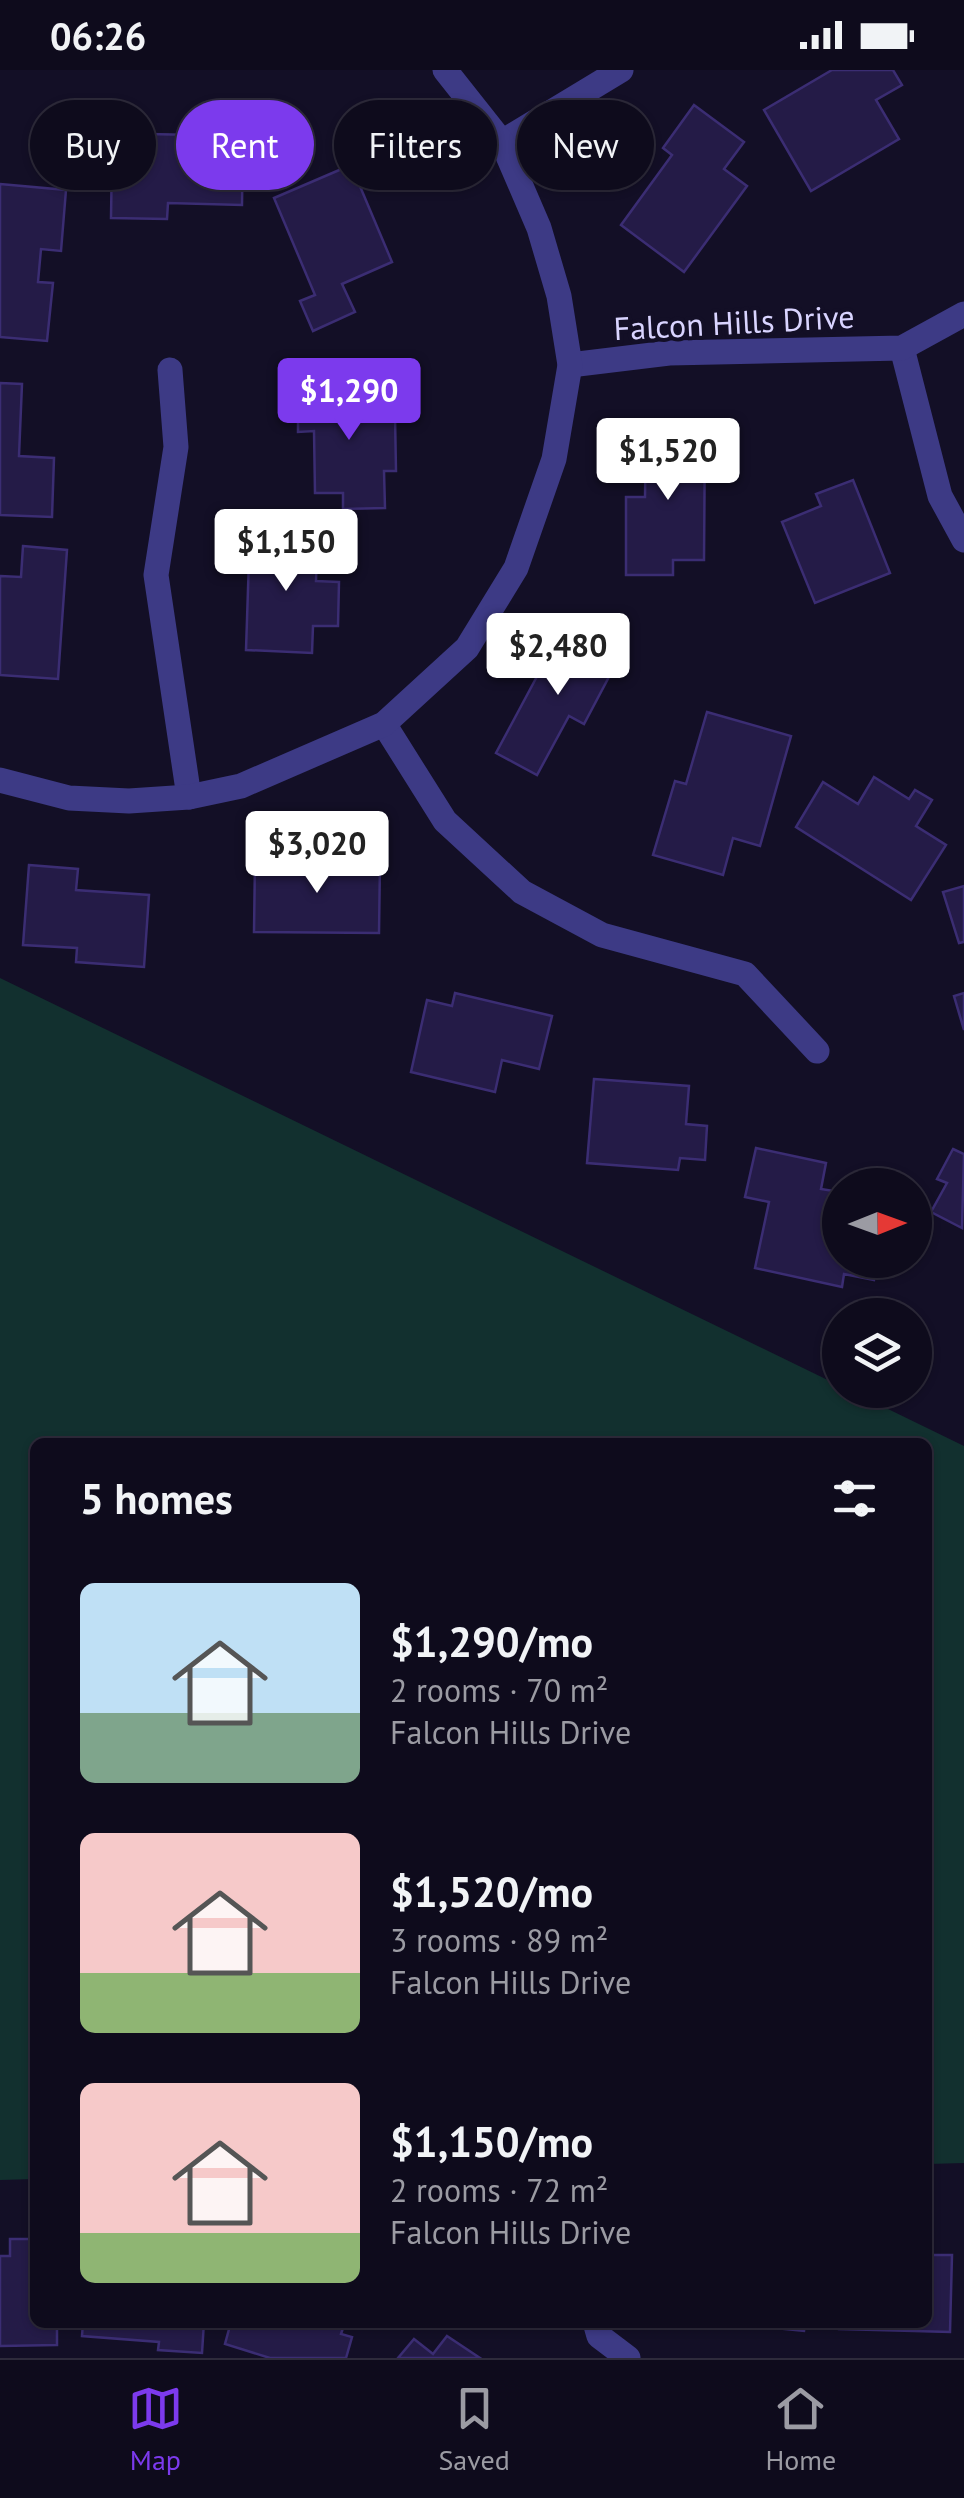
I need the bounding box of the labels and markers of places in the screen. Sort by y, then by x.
pin: $1,290 [268,358,430,443]
pin: $1,520 [587,418,749,503]
pin: $1,150 [205,509,367,594]
pin: $2,480 [477,613,639,698]
pin: $3,020 [236,811,398,896]

